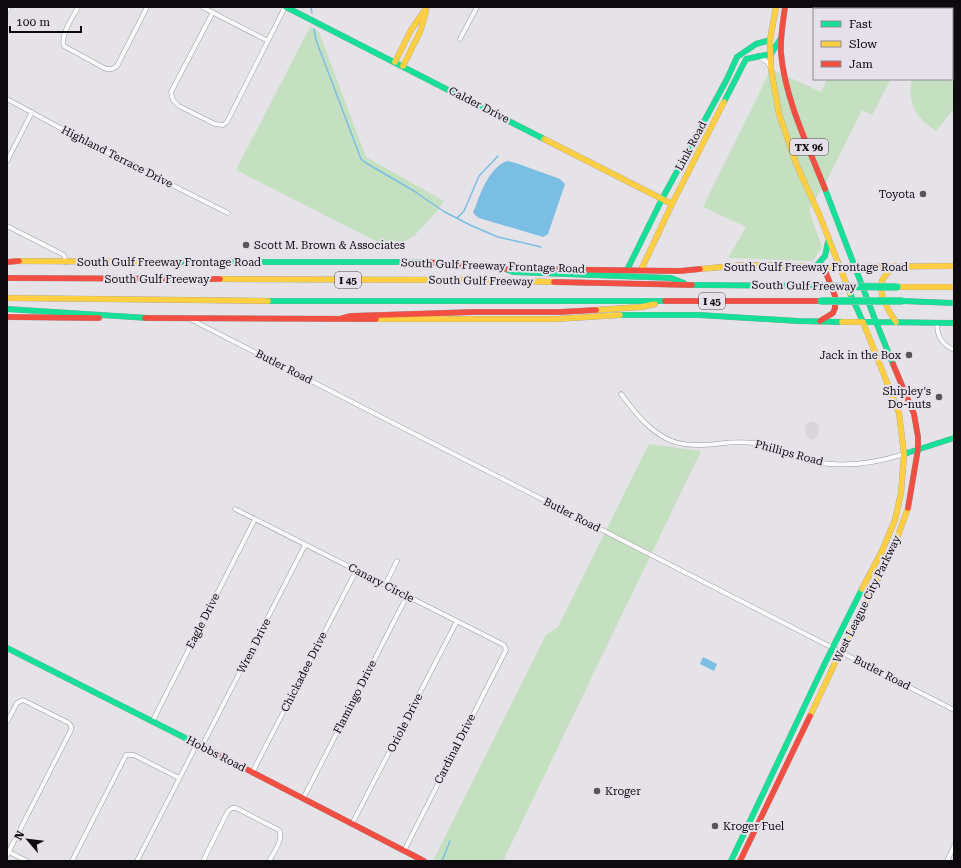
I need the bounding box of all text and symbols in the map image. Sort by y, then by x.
scale bar [10,8,81,34]
legend [813,8,953,80]
text: 100 m [16,15,50,29]
text: Fast [849,17,873,31]
text: Slow [849,37,877,51]
text: Jam [849,57,873,71]
street label: Calder Drive [446,84,512,126]
street label: Link Road [673,119,709,173]
street label: Highland Terrace Drive [59,123,175,191]
road number: TX 96 [790,139,828,155]
place label: Toyota [879,188,915,201]
marker: Toyota [918,189,928,199]
place label: Scott M. Brown & Associates [254,239,405,252]
marker: Scott M. Brown & Associates [241,240,251,250]
street label: South Gulf Freeway Frontage Road [77,256,261,269]
street label: South Gulf Freeway Frontage Road [401,256,585,276]
street label: South Gulf Freeway Frontage Road [724,261,908,274]
road number: I 45 [335,272,361,288]
street label: South Gulf Freeway [105,273,210,286]
street label: South Gulf Freeway [428,274,534,288]
street label: South Gulf Freeway [751,279,857,293]
road number: I 45 [699,293,725,309]
street label: Butler Road [253,347,315,387]
place label: Jack in the Box [820,349,902,362]
marker: Jack in the Box [904,350,914,360]
place label: Shipley's Do-nuts [883,385,931,411]
marker: Shipley's Do-nuts [934,392,944,402]
street label: Phillips Road [753,438,825,468]
street label: Butler Road [541,495,603,535]
street label: West League City Parkway [831,533,904,665]
street label: Canary Circle [346,561,416,605]
street label: Eagle Drive [184,591,222,651]
street label: Wren Drive [235,616,273,676]
street label: Chickadee Drive [278,630,330,714]
street label: Butler Road [851,653,913,693]
street label: Flamingo Drive [331,658,379,736]
street label: Oriole Drive [385,691,425,755]
street label: Cardinal Drive [432,712,478,786]
street label: Hobbs Road [184,733,248,775]
place label: Kroger [605,785,641,798]
marker: Kroger [592,786,602,796]
north arrow [8,820,48,860]
place label: Kroger Fuel [723,820,785,833]
marker: Kroger Fuel [710,821,720,831]
text: N [12,828,28,842]

